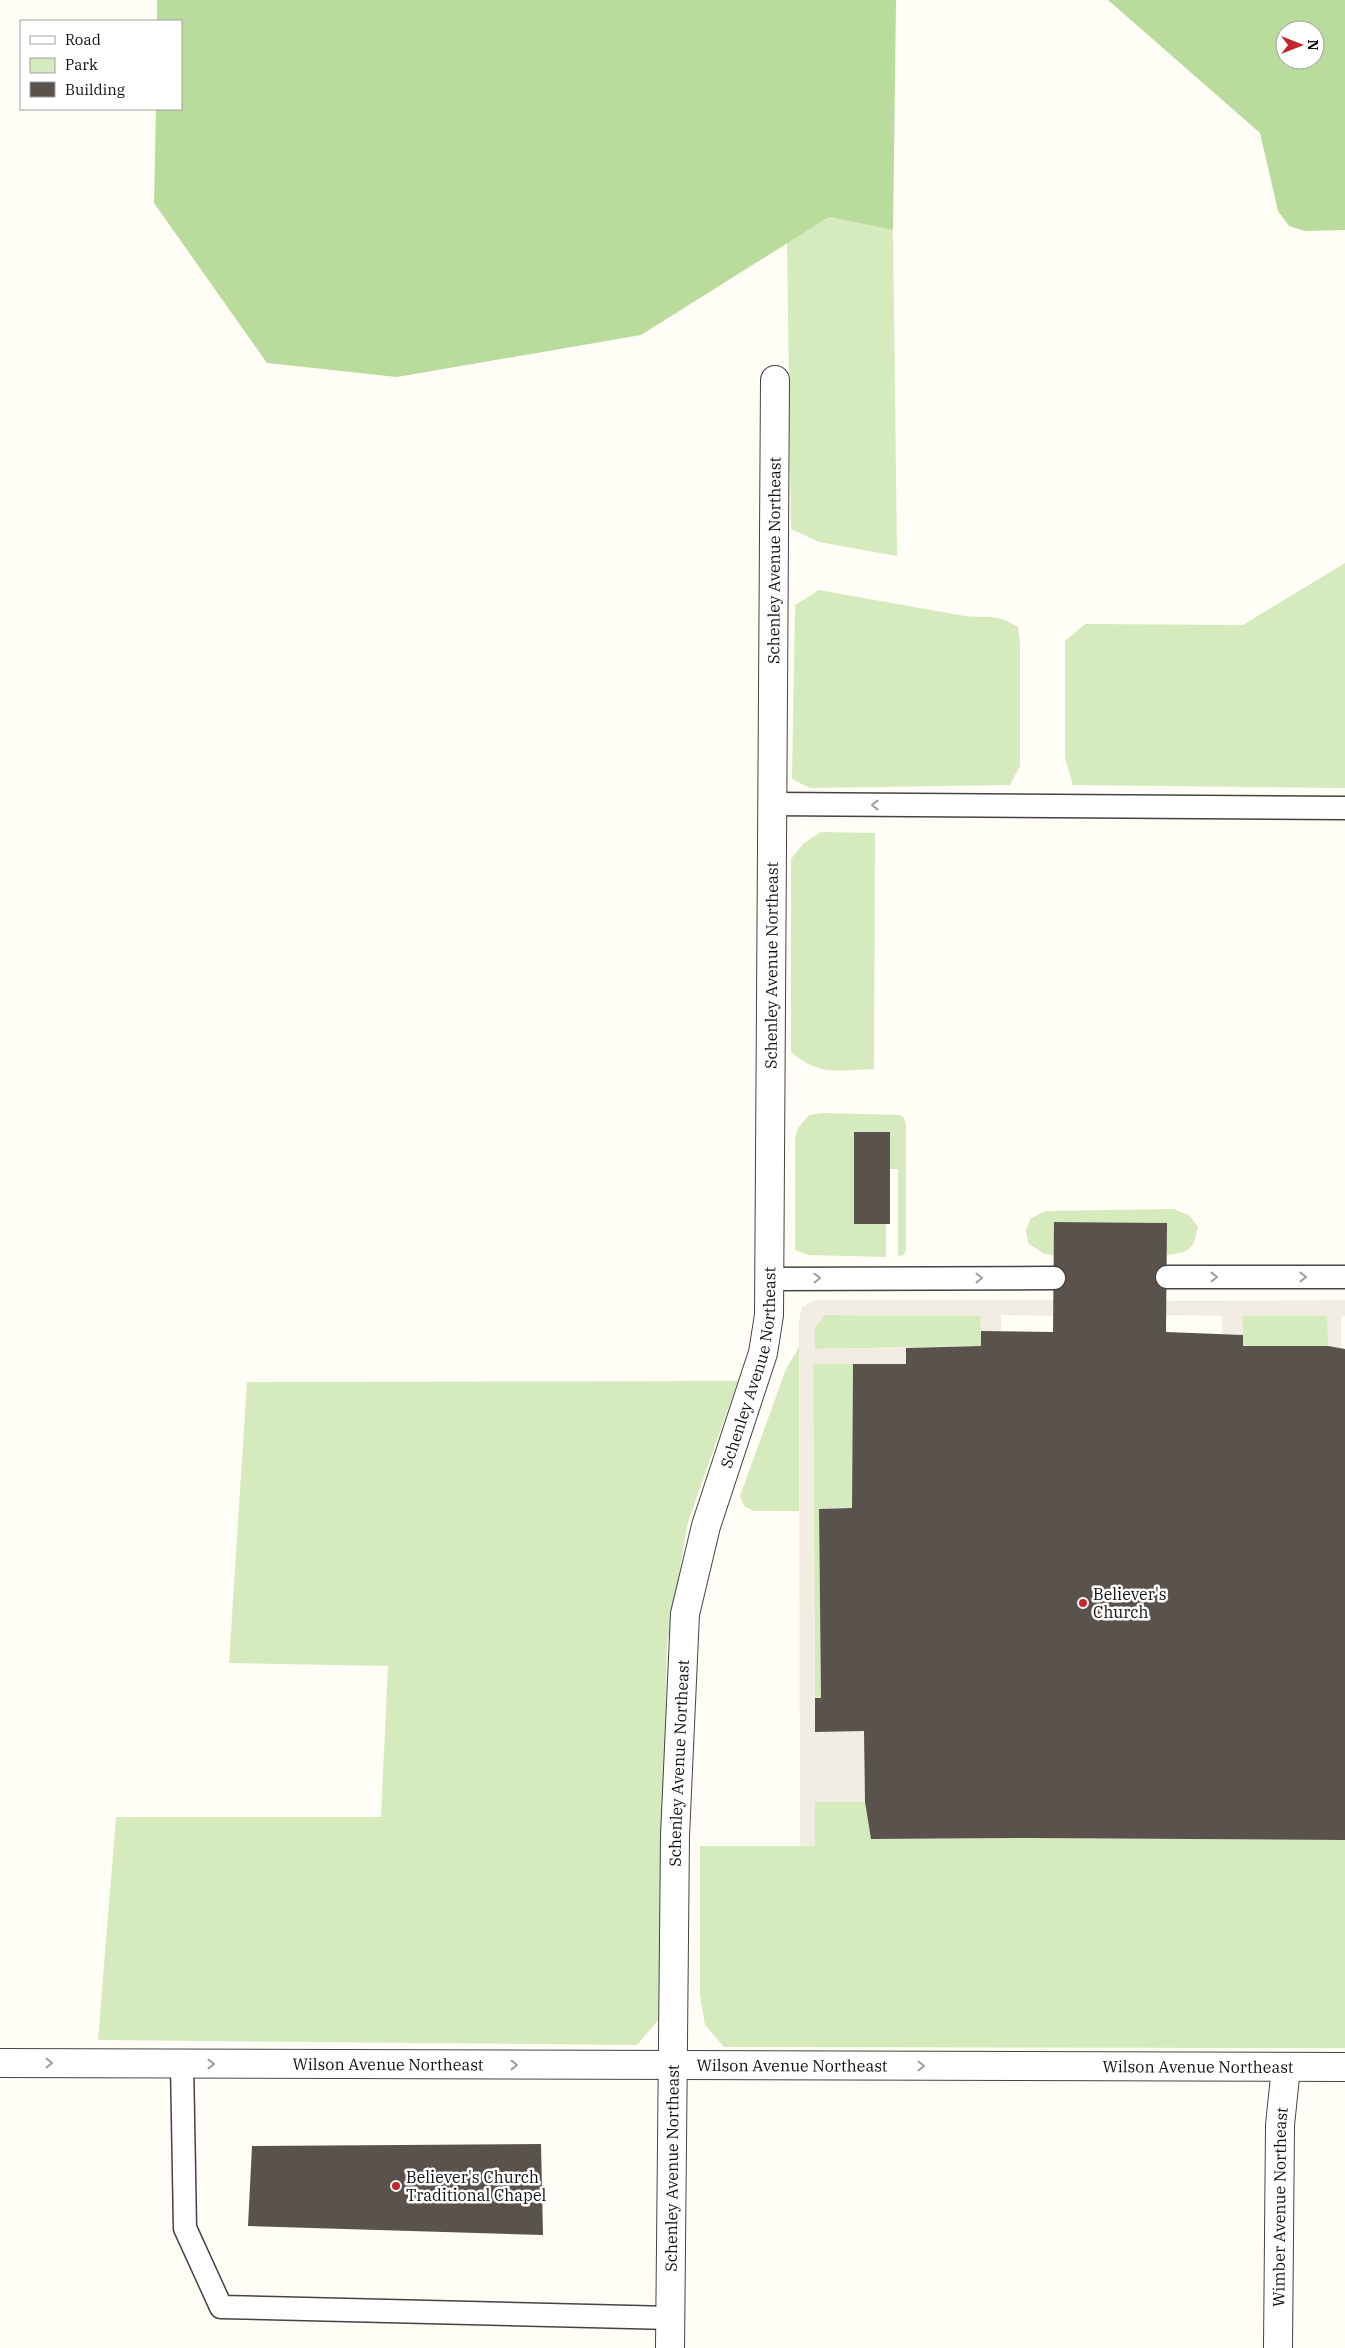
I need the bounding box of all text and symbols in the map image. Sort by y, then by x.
legend [20,20,182,110]
north arrow [1275,20,1325,70]
text: Road [65,30,101,49]
text: N [1304,39,1322,51]
text: Park [65,55,98,74]
text: Building [65,80,125,99]
street label: Schenley Avenue Northeast [763,456,785,664]
one-way arrow [871,800,878,810]
street label: Schenley Avenue Northeast [761,861,782,1069]
street label: Schenley Avenue Northeast [716,1266,779,1471]
one-way arrow [975,1272,983,1283]
one-way arrow [1210,1272,1218,1282]
one-way arrow [1299,1272,1307,1282]
one-way arrow [813,1273,821,1283]
place label: Believer's Church [1093,1584,1167,1622]
marker: Believer's Church [1077,1597,1089,1609]
street label: Schenley Avenue Northeast [665,1659,693,1867]
street label: Wilson Avenue Northeast [292,2054,484,2074]
street label: Wilson Avenue Northeast [696,2055,888,2076]
street label: Wilson Avenue Northeast [1102,2056,1294,2077]
one-way arrow [45,2058,53,2068]
one-way arrow [208,2059,215,2069]
one-way arrow [510,2060,518,2070]
one-way arrow [918,2061,925,2071]
street label: Schenley Avenue Northeast [661,2064,683,2272]
street label: Wimber Avenue Northeast [1268,2106,1292,2307]
place label: Believer's Church Traditional Chapel [406,2167,547,2205]
marker: Believer's Church Traditional Chapel [390,2180,402,2192]

